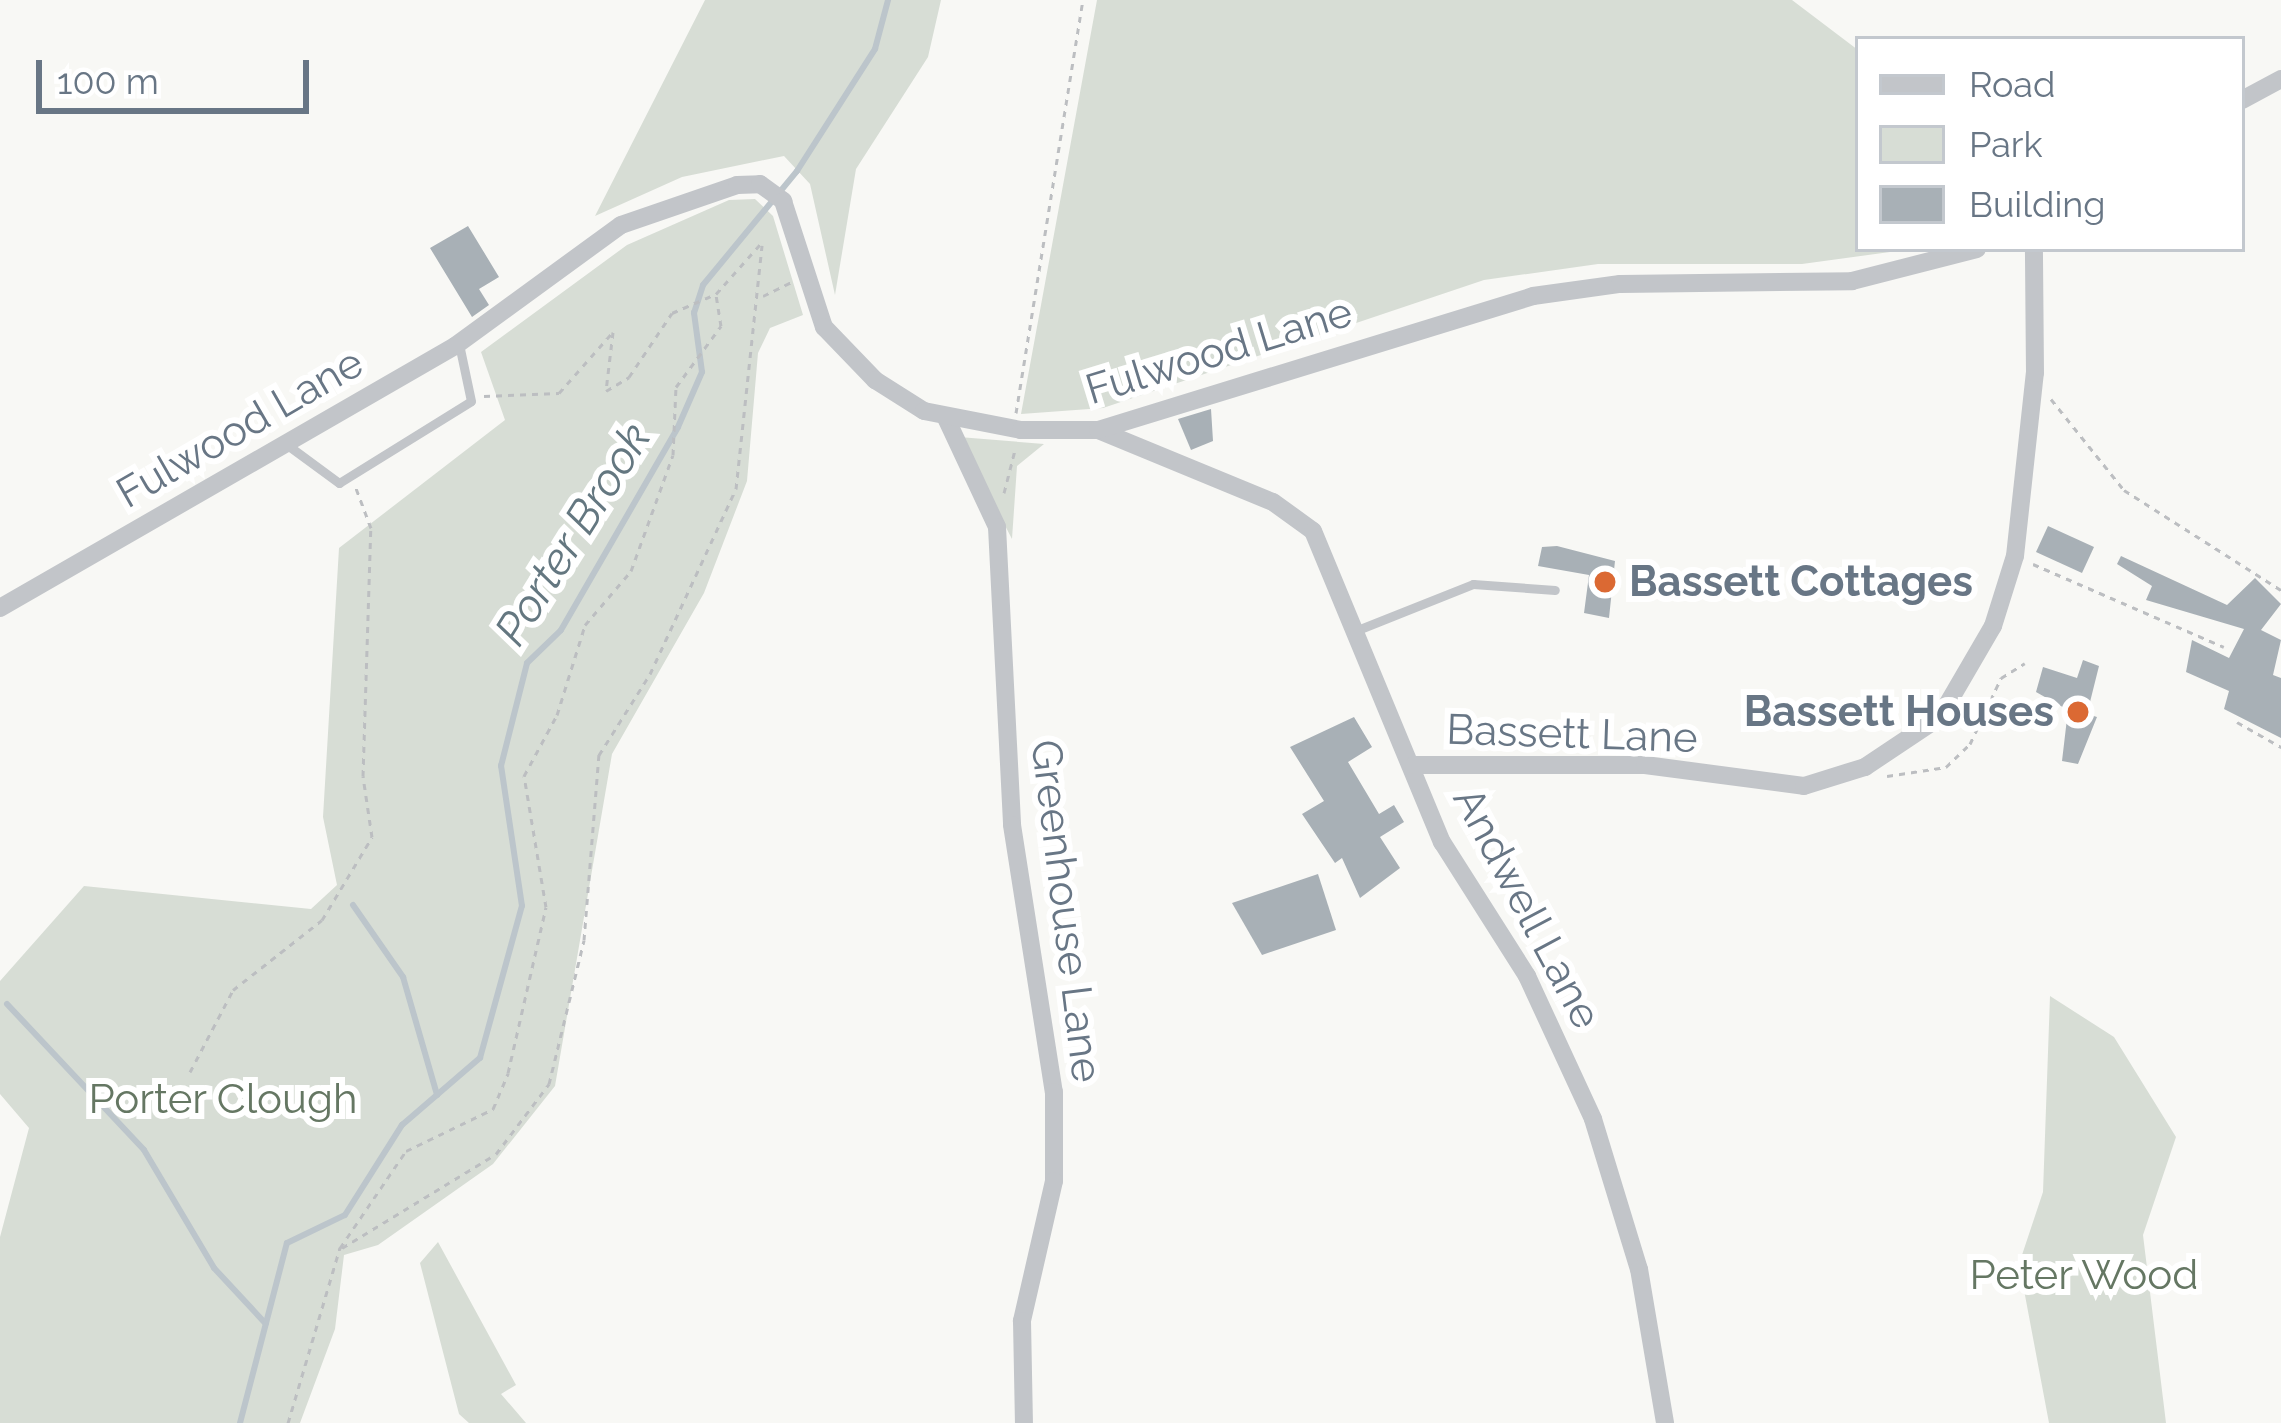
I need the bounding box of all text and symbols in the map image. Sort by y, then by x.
scale bar [42,36,315,110]
legend [1855,36,2245,252]
text: 100 m [57,60,159,102]
text: Road [1969,63,2055,105]
text: Park [1969,123,2043,165]
text: Building [1969,183,2105,225]
street label: Fulwood Lane [1080,287,1358,415]
street label: Fulwood Lane [108,337,372,519]
water label: Porter Brook [483,413,663,655]
place label: Bassett Cottages [1629,557,1973,607]
marker: Bassett Cottages [1592,569,1618,595]
place label: Bassett Houses [1744,687,2054,737]
marker: Bassett Houses [2065,699,2091,725]
street label: Bassett Lane [1446,704,1698,764]
street label: Greenhouse Lane [1020,737,1112,1085]
street label: Andwell Lane [1442,778,1612,1038]
park label: Porter Clough [88,1074,358,1124]
park label: Peter Wood [1968,1250,2200,1300]

